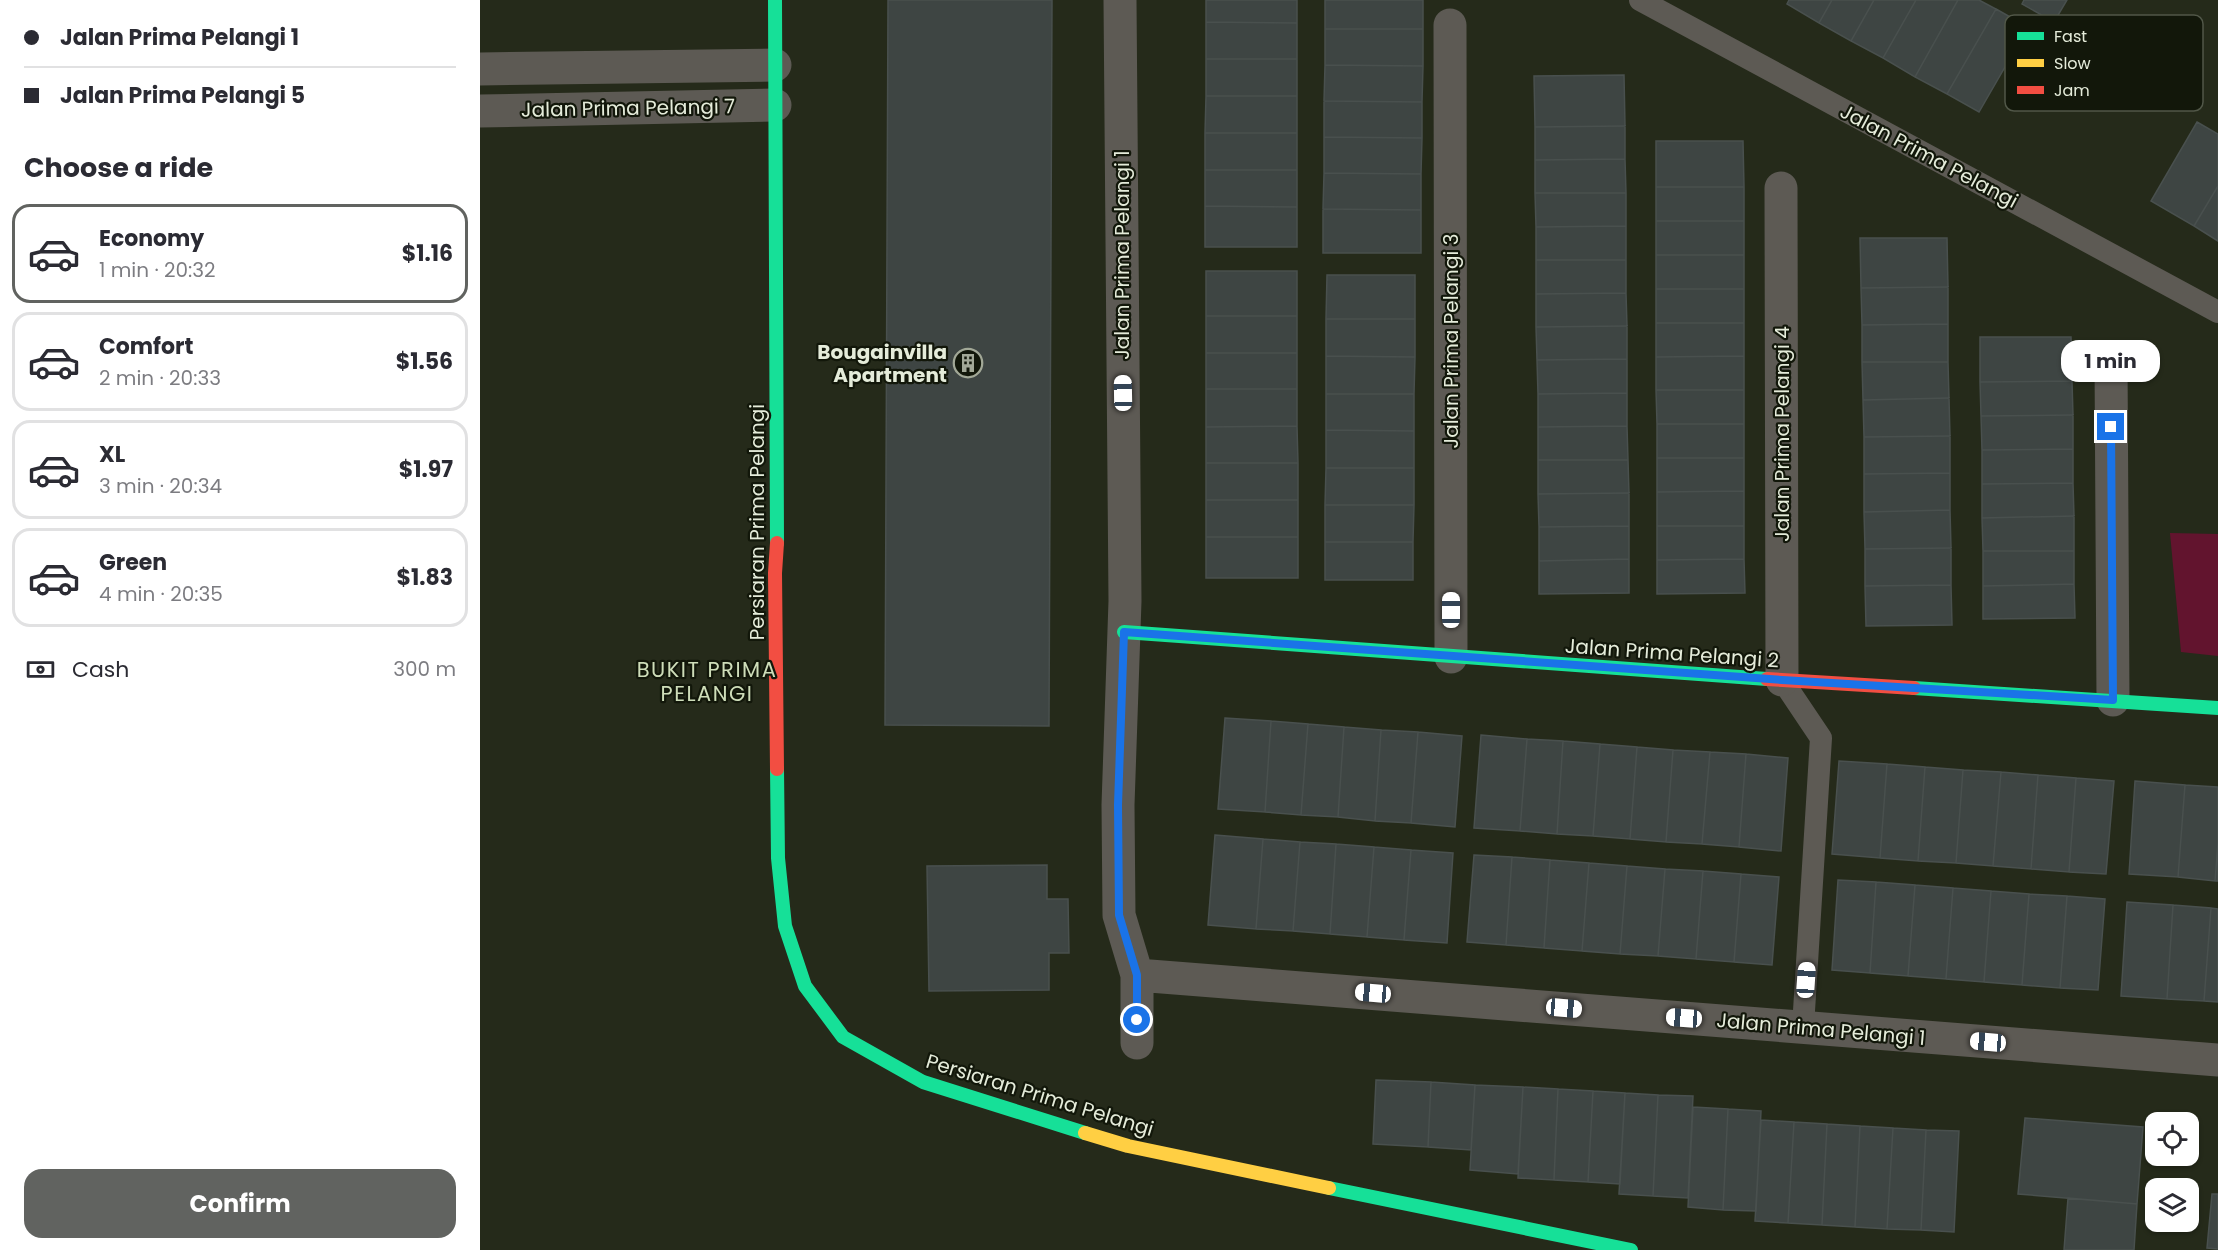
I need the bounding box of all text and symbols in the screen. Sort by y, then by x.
legend [2005,15,2203,111]
text: Jalan Prima Pelangi 1 [60,22,299,53]
text: Fast [2054,25,2087,48]
text: Slow [2054,52,2091,75]
text: Jam [2054,79,2090,102]
text: Jalan Prima Pelangi 5 [60,80,305,111]
street label: Jalan Prima Pelangi 7 [521,92,735,124]
street label: Jalan Prima Pelangi [1835,97,2023,215]
text: Choose a ride [24,149,213,186]
street label: Jalan Prima Pelangi 1 [1108,150,1136,360]
text: Economy [99,223,204,254]
icon: car [27,227,81,281]
street label: Jalan Prima Pelangi 3 [1437,234,1465,448]
text: $1.16 [402,238,453,269]
text: 1 min · 20:32 [99,256,216,284]
street label: Jalan Prima Pelangi 4 [1768,326,1796,542]
text: Comfort [99,331,193,362]
icon: car [27,335,81,389]
place label: Bougainvilla Apartment [817,338,947,389]
callout: 1 min [2062,340,2160,382]
text: $1.56 [396,346,453,377]
building icon: Bougainvilla Apartment [952,347,984,379]
text: 1 min [2084,347,2137,375]
text: 2 min · 20:33 [99,364,221,392]
car [1114,375,1132,411]
street label: Persiaran Prima Pelangi [743,404,771,640]
route end [2097,413,2124,440]
text: XL [99,439,125,470]
icon: car [27,443,81,497]
text: $1.97 [399,454,453,485]
text: 3 min · 20:34 [99,472,222,500]
text: Green [99,547,167,578]
icon: car [27,551,81,605]
text: $1.83 [396,562,453,593]
text: 4 min · 20:35 [99,580,223,608]
car [1442,592,1460,628]
street label: Jalan Prima Pelangi 2 [1564,632,1780,674]
icon: cash [24,653,57,686]
text: Cash [72,654,129,685]
text: 300 m [393,655,456,683]
district label: BUKIT PRIMA PELANGI [637,655,777,708]
car [1796,961,1816,999]
car [1354,982,1392,1004]
car [1545,997,1583,1019]
route start [1123,1006,1150,1033]
street label: Jalan Prima Pelangi 1 [1715,1006,1927,1052]
car [1665,1008,1703,1028]
car [1969,1031,2007,1053]
street label: Persiaran Prima Pelangi [923,1047,1157,1143]
map controls [2145,1112,2199,1232]
button: locate [2145,1112,2199,1166]
button: Confirm [24,1169,456,1238]
button: layers [2145,1178,2199,1232]

